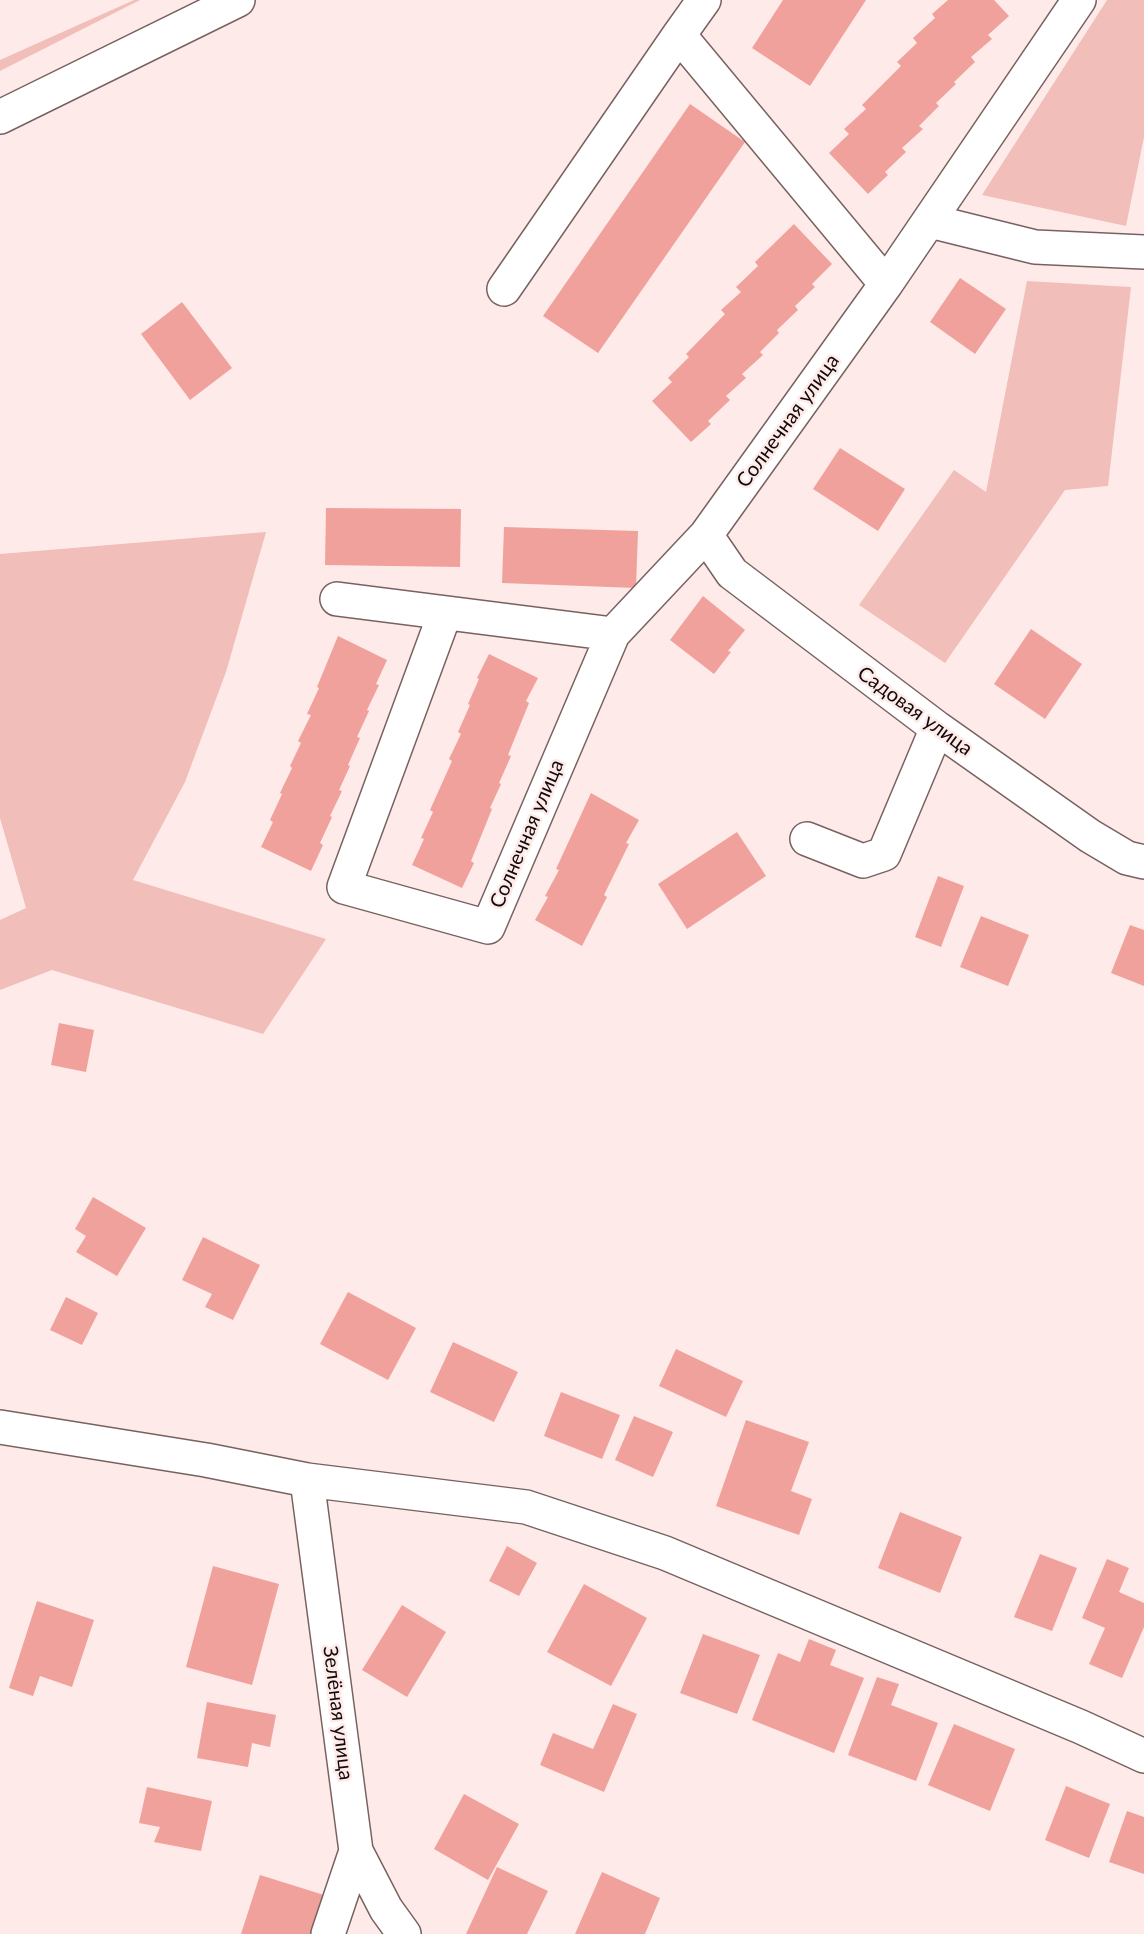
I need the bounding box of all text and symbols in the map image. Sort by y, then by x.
street label: Солнечная улица [732,350,844,492]
street label: Садовая улица [853,661,977,761]
street label: Солнечная улица [485,756,569,912]
street label: Зелёная улица [318,1645,358,1781]

